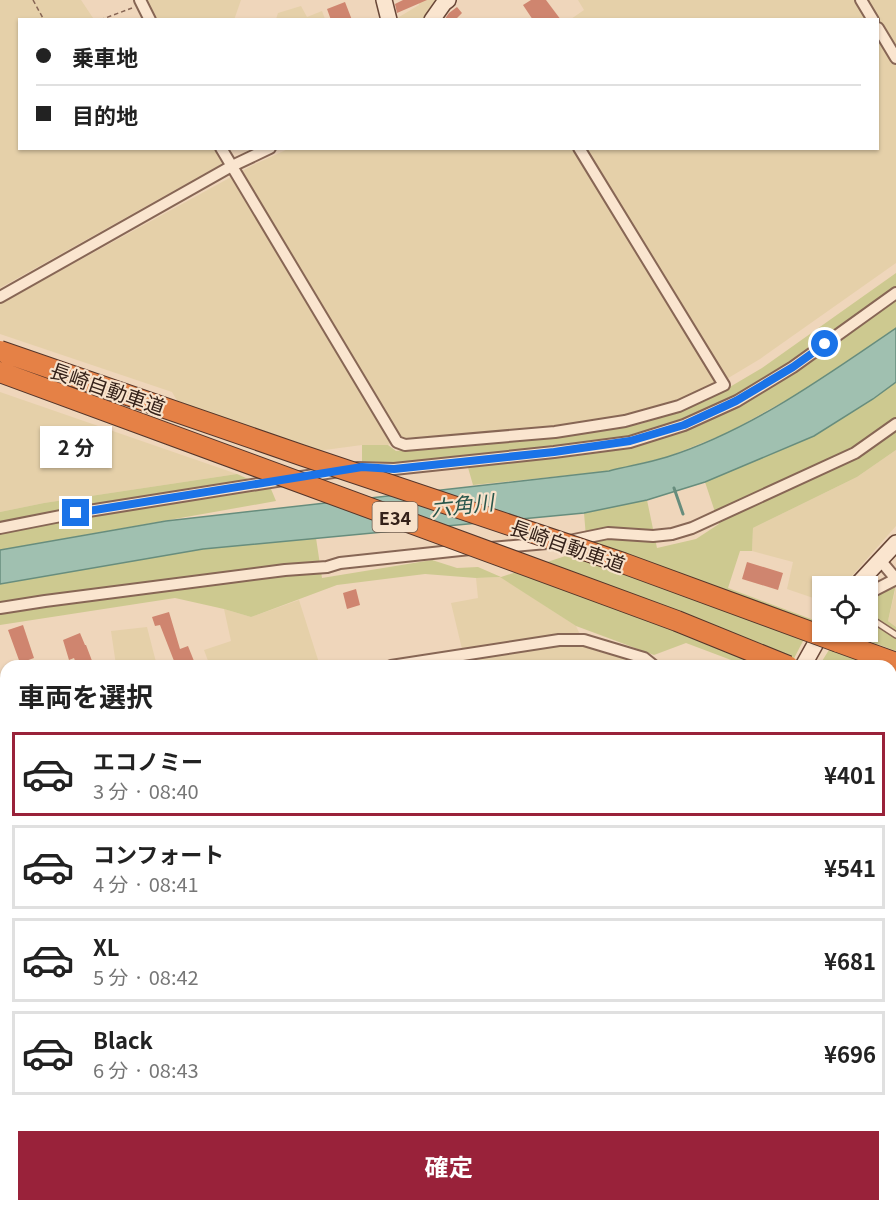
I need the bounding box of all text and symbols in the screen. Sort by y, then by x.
text: 乗車地 [72,40,138,72]
text: 目的地 [72,98,138,130]
route start [811,330,838,357]
street label: 長崎自動車道 [47,355,169,421]
callout: 2 分 [40,426,112,468]
text: 2 分 [58,432,94,461]
water label: 六角川 [429,486,497,522]
route end [62,499,89,526]
road number: E34 [372,502,418,532]
street label: 長崎自動車道 [507,512,629,578]
map controls [812,576,878,642]
button: locate [812,576,878,642]
text: 車両を選択 [18,676,153,715]
text: エコノミー [93,744,203,776]
icon: car [21,747,75,801]
text: ¥401 [824,758,876,790]
text: 3 分 · 08:40 [93,776,199,805]
text: コンフォート [93,837,224,869]
icon: car [21,840,75,894]
text: ¥541 [824,851,876,883]
text: 4 分 · 08:41 [93,869,199,898]
text: XL [93,930,120,962]
icon: car [21,933,75,987]
text: ¥681 [824,944,876,976]
text: 5 分 · 08:42 [93,962,199,991]
text: Black [93,1023,153,1055]
icon: car [21,1026,75,1080]
text: ¥696 [824,1037,876,1069]
text: 6 分 · 08:43 [93,1055,199,1084]
button: 確定 [18,1131,879,1200]

